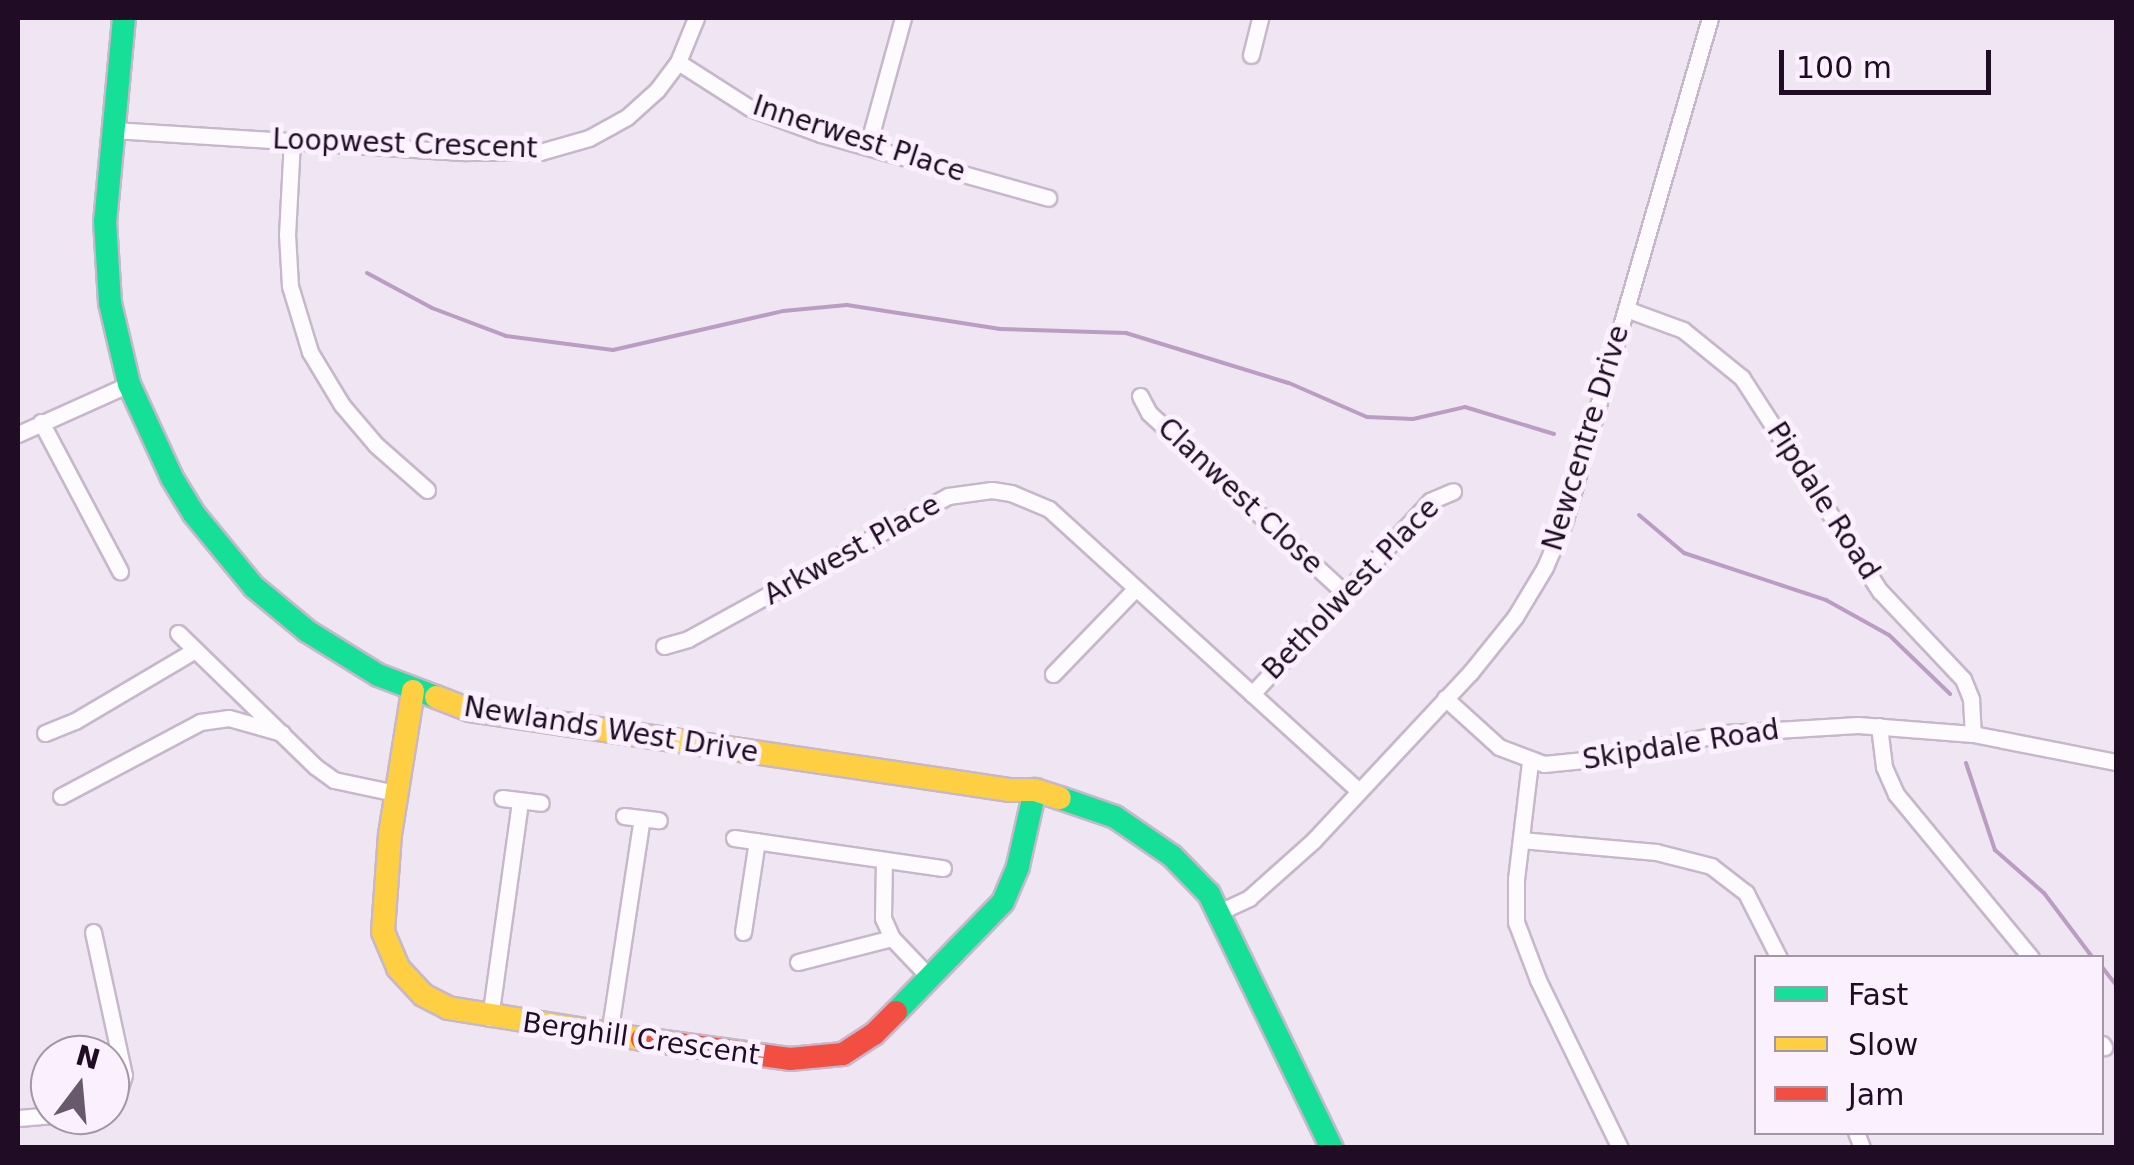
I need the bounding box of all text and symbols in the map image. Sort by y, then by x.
scale bar [1784,30,1996,92]
text: 100 m [1796,50,1892,85]
street label: Innerwest Place [748,89,970,189]
street label: Loopwest Crescent [272,123,538,165]
street label: Newcentre Drive [1536,321,1636,555]
street label: Clanwest Close [1151,411,1329,581]
street label: Pipdale Road [1760,416,1886,586]
street label: Arkwest Place [758,488,946,612]
street label: Betholwest Place [1256,491,1446,687]
street label: Newlands West Drive [462,690,760,770]
street label: Skipdale Road [1580,713,1782,777]
legend [1754,955,2104,1135]
text: Fast [1848,977,1908,1012]
street label: Berghill Crescent [520,1006,762,1072]
text: Slow [1848,1027,1918,1062]
north arrow [30,1035,130,1135]
text: N [72,1039,104,1077]
text: Jam [1848,1077,1904,1112]

